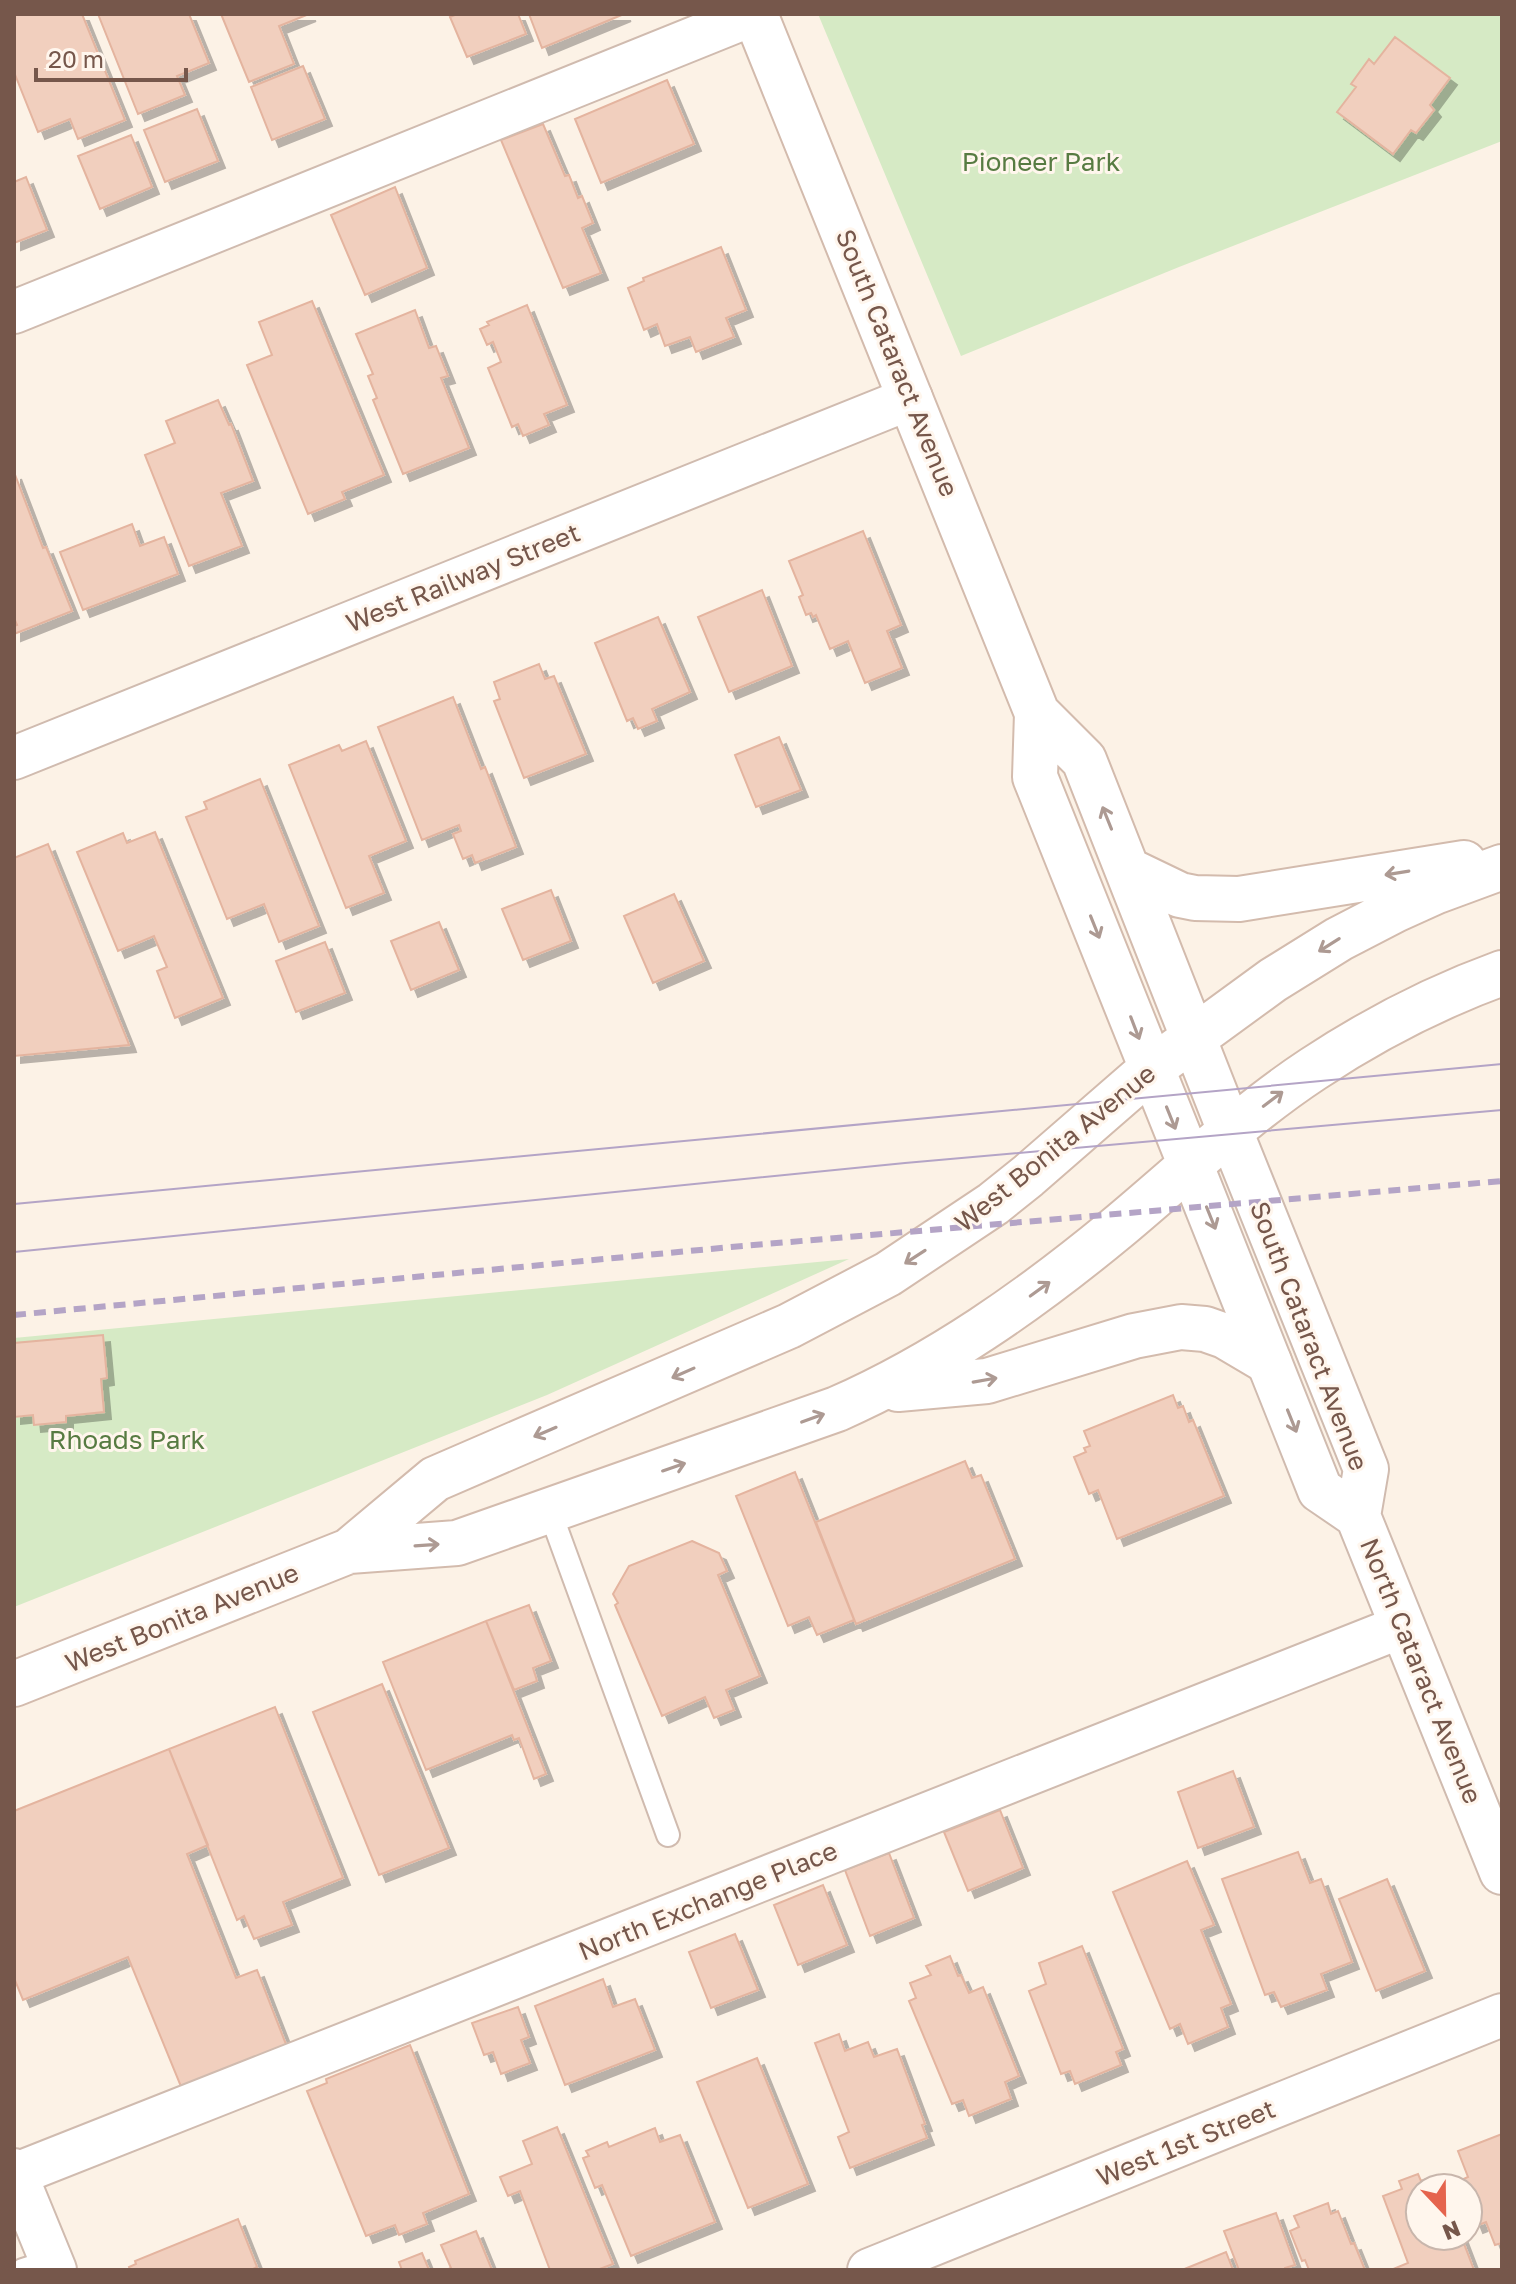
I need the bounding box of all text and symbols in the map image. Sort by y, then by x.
scale bar [36,32,186,82]
text: 20 m [48,44,104,73]
park label: Pioneer Park [962,146,1121,177]
street label: South Cataract Avenue [830,225,965,501]
street label: West Railway Street [341,516,584,639]
one-way arrow [1099,806,1113,831]
one-way arrow [1385,866,1410,881]
one-way arrow [1089,914,1103,939]
one-way arrow [1318,937,1341,953]
one-way arrow [1129,1015,1143,1040]
street label: West Bonita Avenue [948,1057,1161,1238]
one-way arrow [1262,1091,1283,1108]
one-way arrow [1165,1105,1179,1130]
street label: South Cataract Avenue [1244,1197,1375,1475]
one-way arrow [1205,1205,1219,1230]
one-way arrow [904,1249,927,1265]
one-way arrow [1028,1281,1050,1297]
one-way arrow [671,1366,695,1381]
one-way arrow [971,1371,997,1386]
one-way arrow [1286,1408,1300,1433]
one-way arrow [801,1410,825,1424]
park label: Rhoads Park [49,1424,206,1455]
one-way arrow [533,1426,558,1441]
one-way arrow [661,1458,686,1473]
street label: North Cataract Avenue [1354,1534,1489,1808]
one-way arrow [413,1537,440,1552]
street label: West Bonita Avenue [61,1557,303,1679]
street label: North Exchange Place [574,1834,842,1967]
street label: West 1st Street [1092,2093,1280,2192]
north arrow [1404,2172,1484,2252]
text: N [1439,2215,1464,2247]

